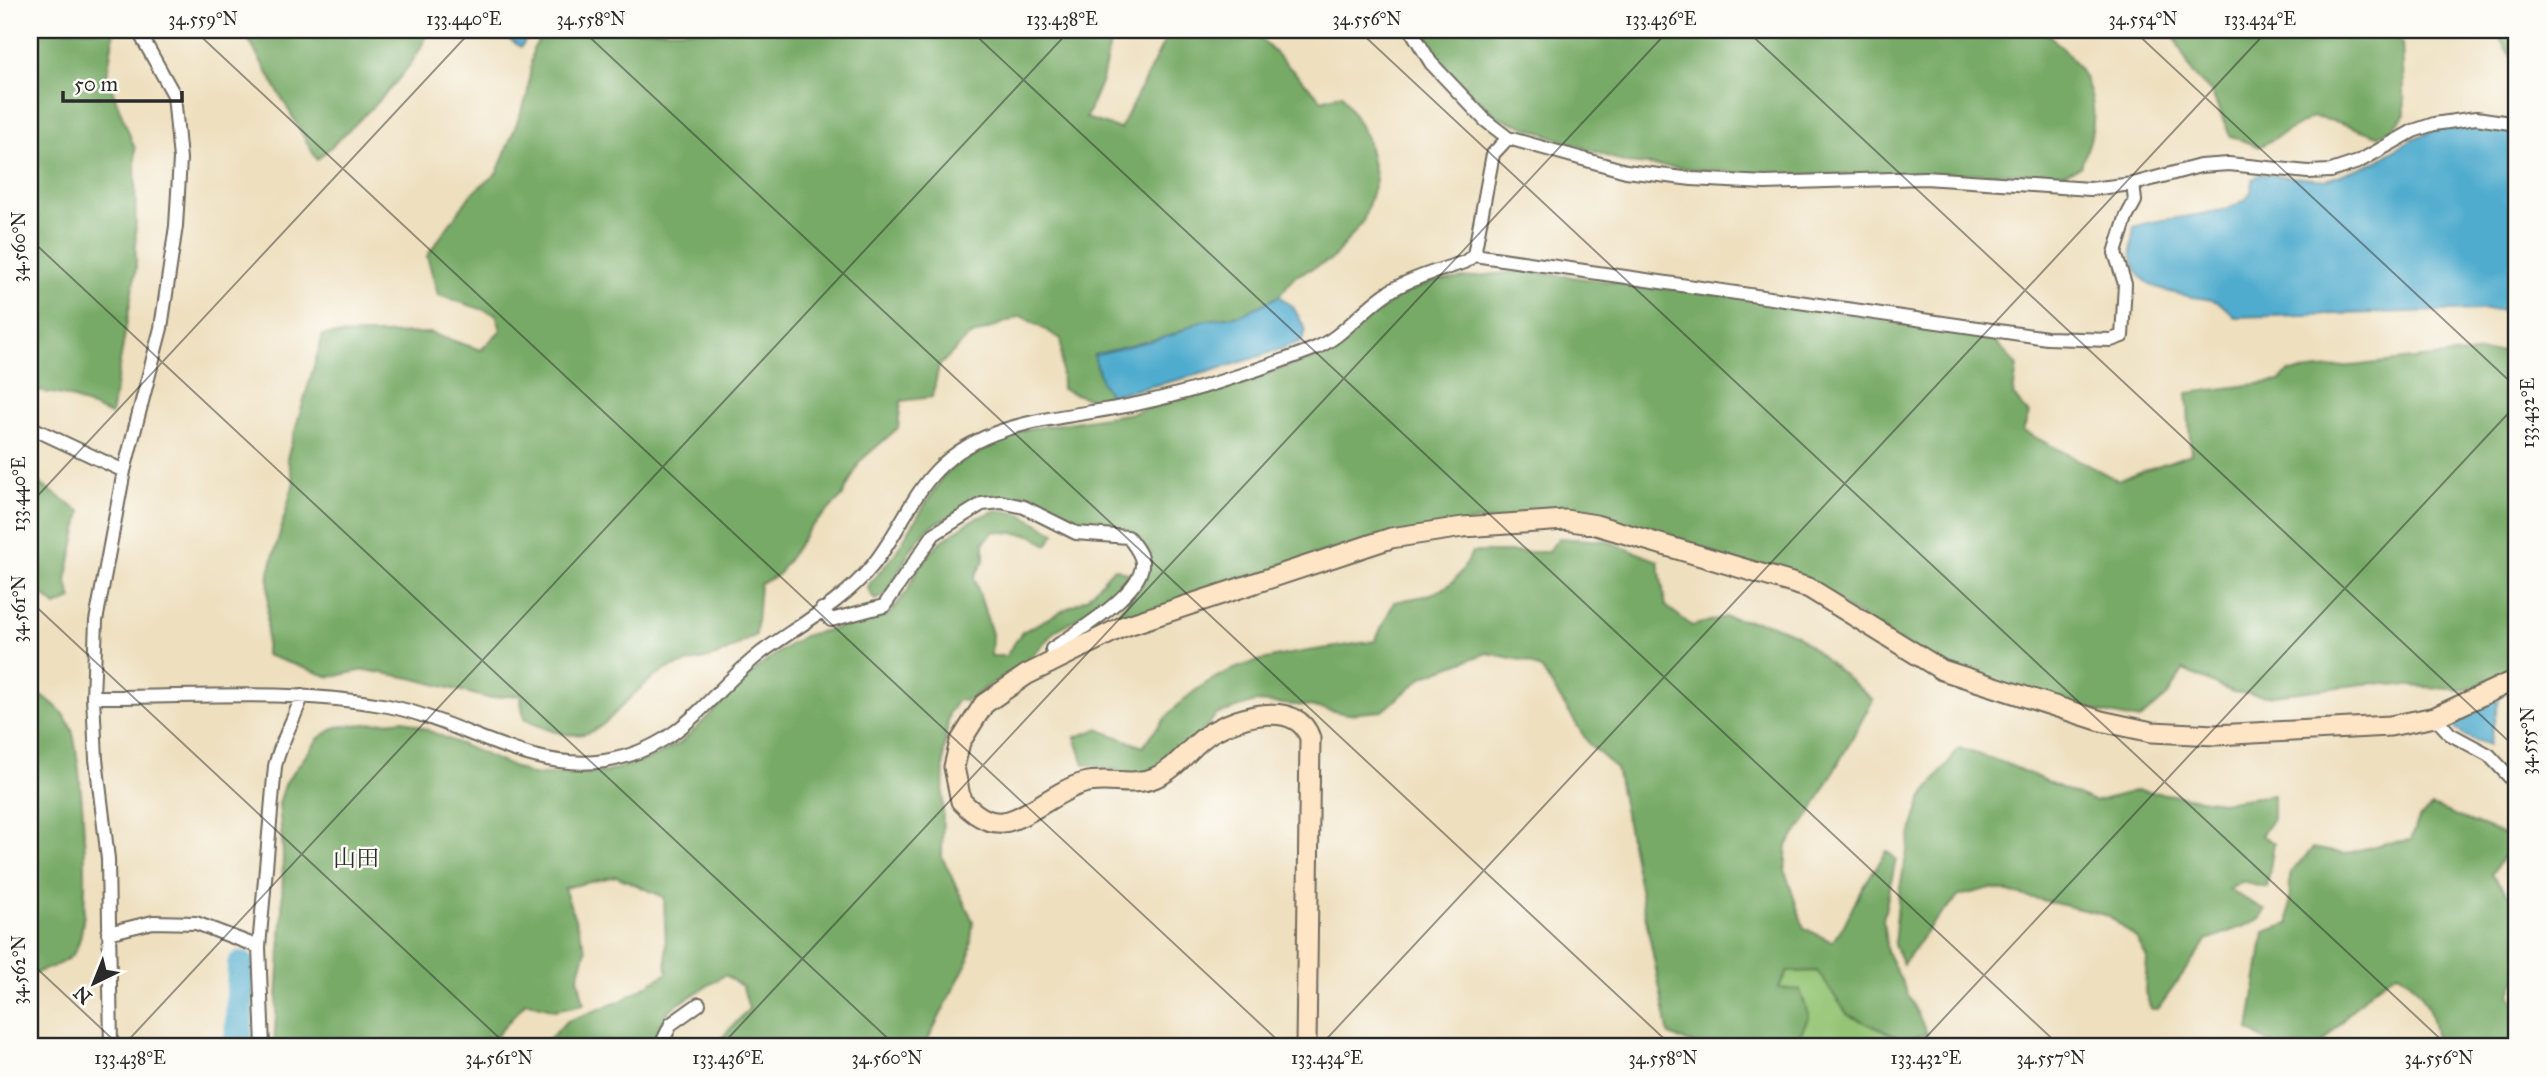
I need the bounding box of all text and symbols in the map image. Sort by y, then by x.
text: 34.559°N [168,8,238,30]
text: 133.440°E [426,8,502,30]
text: 34.558°N [556,8,626,30]
text: 133.438°E [1026,8,1098,30]
text: 34.556°N [1333,8,1401,30]
text: 133.436°E [1625,8,1697,30]
text: 34.554°N [2108,8,2178,30]
text: 133.434°E [2224,8,2296,30]
scale bar [63,60,182,104]
text: 50 m [74,71,119,97]
text: 34.560°N [8,212,30,282]
text: 133.432°E [2517,377,2539,448]
text: 133.440°E [8,456,30,532]
text: 34.561°N [8,575,30,643]
text: 34.555°N [2517,707,2539,775]
district label: 山田 [333,844,379,872]
text: 34.562°N [8,935,30,1005]
north arrow [60,948,130,1018]
text: N [69,981,96,1009]
text: 133.438°E [94,1047,166,1069]
text: 34.561°N [465,1047,533,1069]
text: 133.436°E [692,1047,764,1069]
text: 34.560°N [852,1047,922,1069]
text: 133.434°E [1291,1047,1363,1069]
text: 34.558°N [1628,1047,1698,1069]
text: 133.432°E [1891,1047,1962,1069]
text: 34.557°N [2016,1047,2086,1069]
text: 34.556°N [2405,1047,2473,1069]

